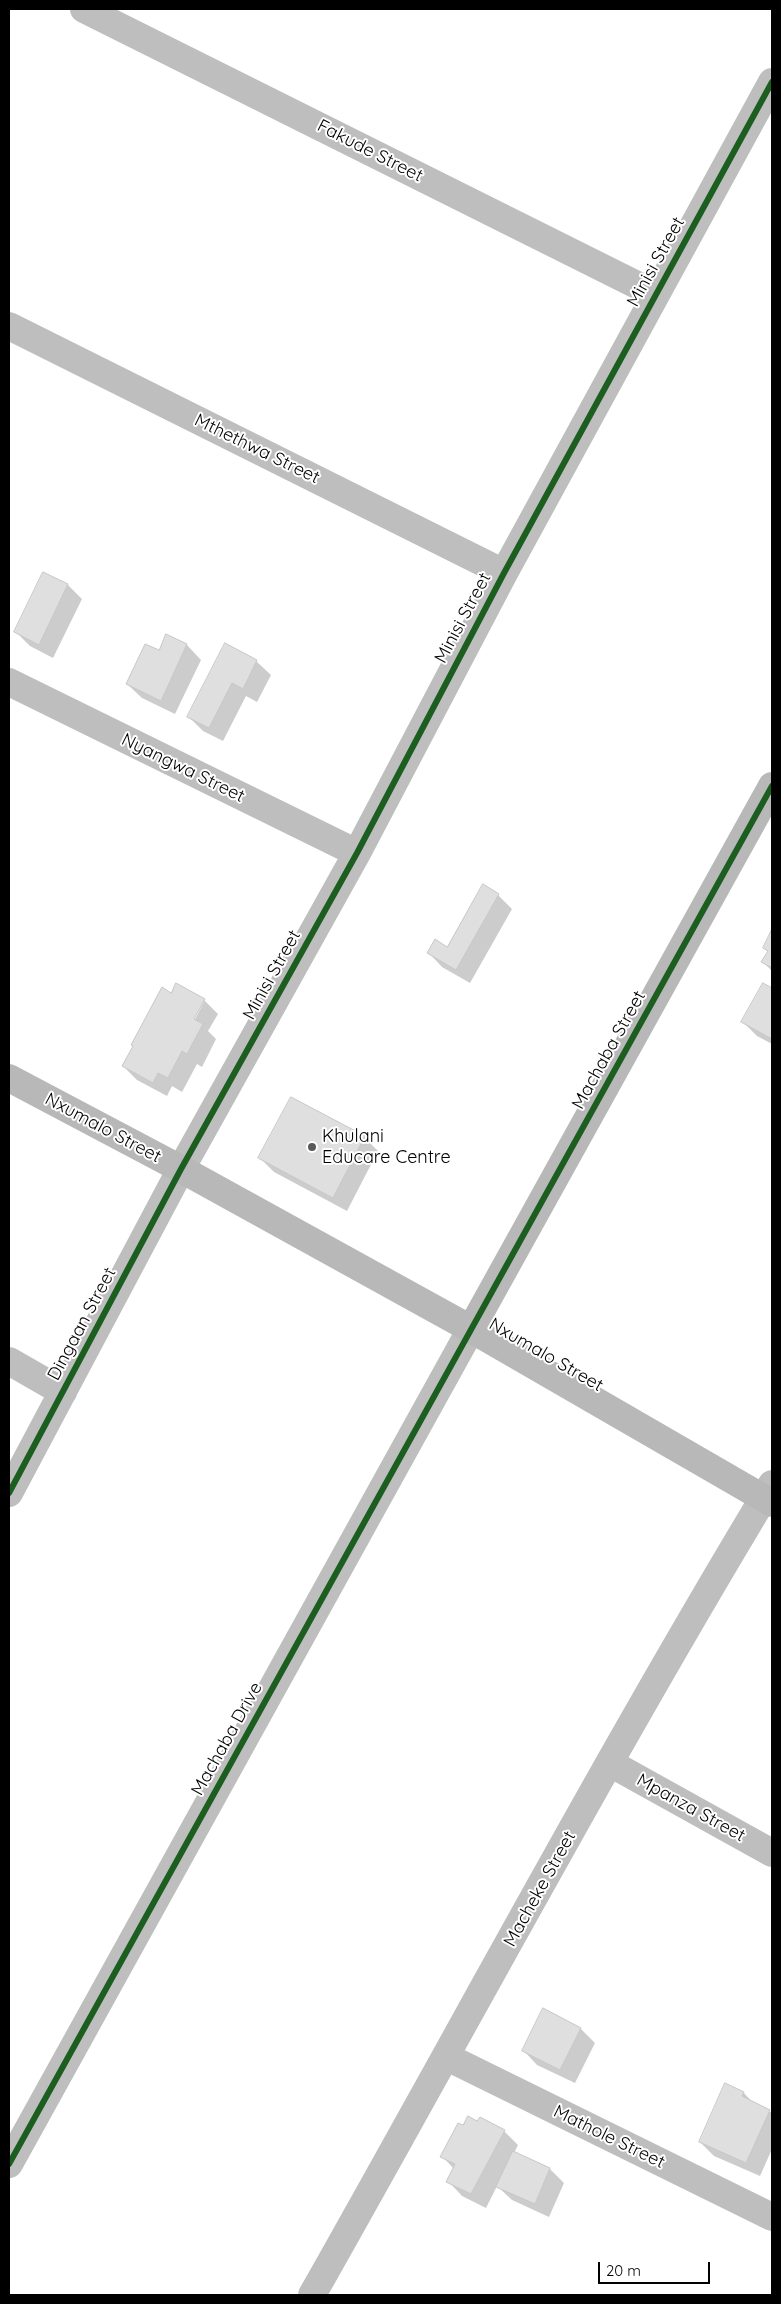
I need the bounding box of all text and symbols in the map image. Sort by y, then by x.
street label: Fakude Street [314,115,426,187]
street label: Minisi Street [622,213,690,311]
street label: Mthethwa Street [191,409,323,489]
street label: Minisi Street [430,569,496,667]
street label: Nyangwa Street [118,729,248,807]
street label: Minisi Street [238,926,306,1024]
street label: Machaba Street [568,987,650,1113]
street label: Nxumalo Street [41,1088,165,1168]
place label: Khulani Educare Centre [322,1126,451,1168]
marker: Khulani Educare Centre [306,1141,318,1153]
street label: Dingaan Street [43,1264,121,1384]
street label: Nxumalo Street [485,1314,607,1396]
street label: Machaba Drive [187,1679,267,1799]
street label: Mpanza Street [633,1769,749,1847]
street label: Macheke Street [499,1827,581,1951]
street label: Mathole Street [550,2101,668,2173]
scale bar [601,2252,714,2284]
text: 20 m [606,2261,641,2280]

